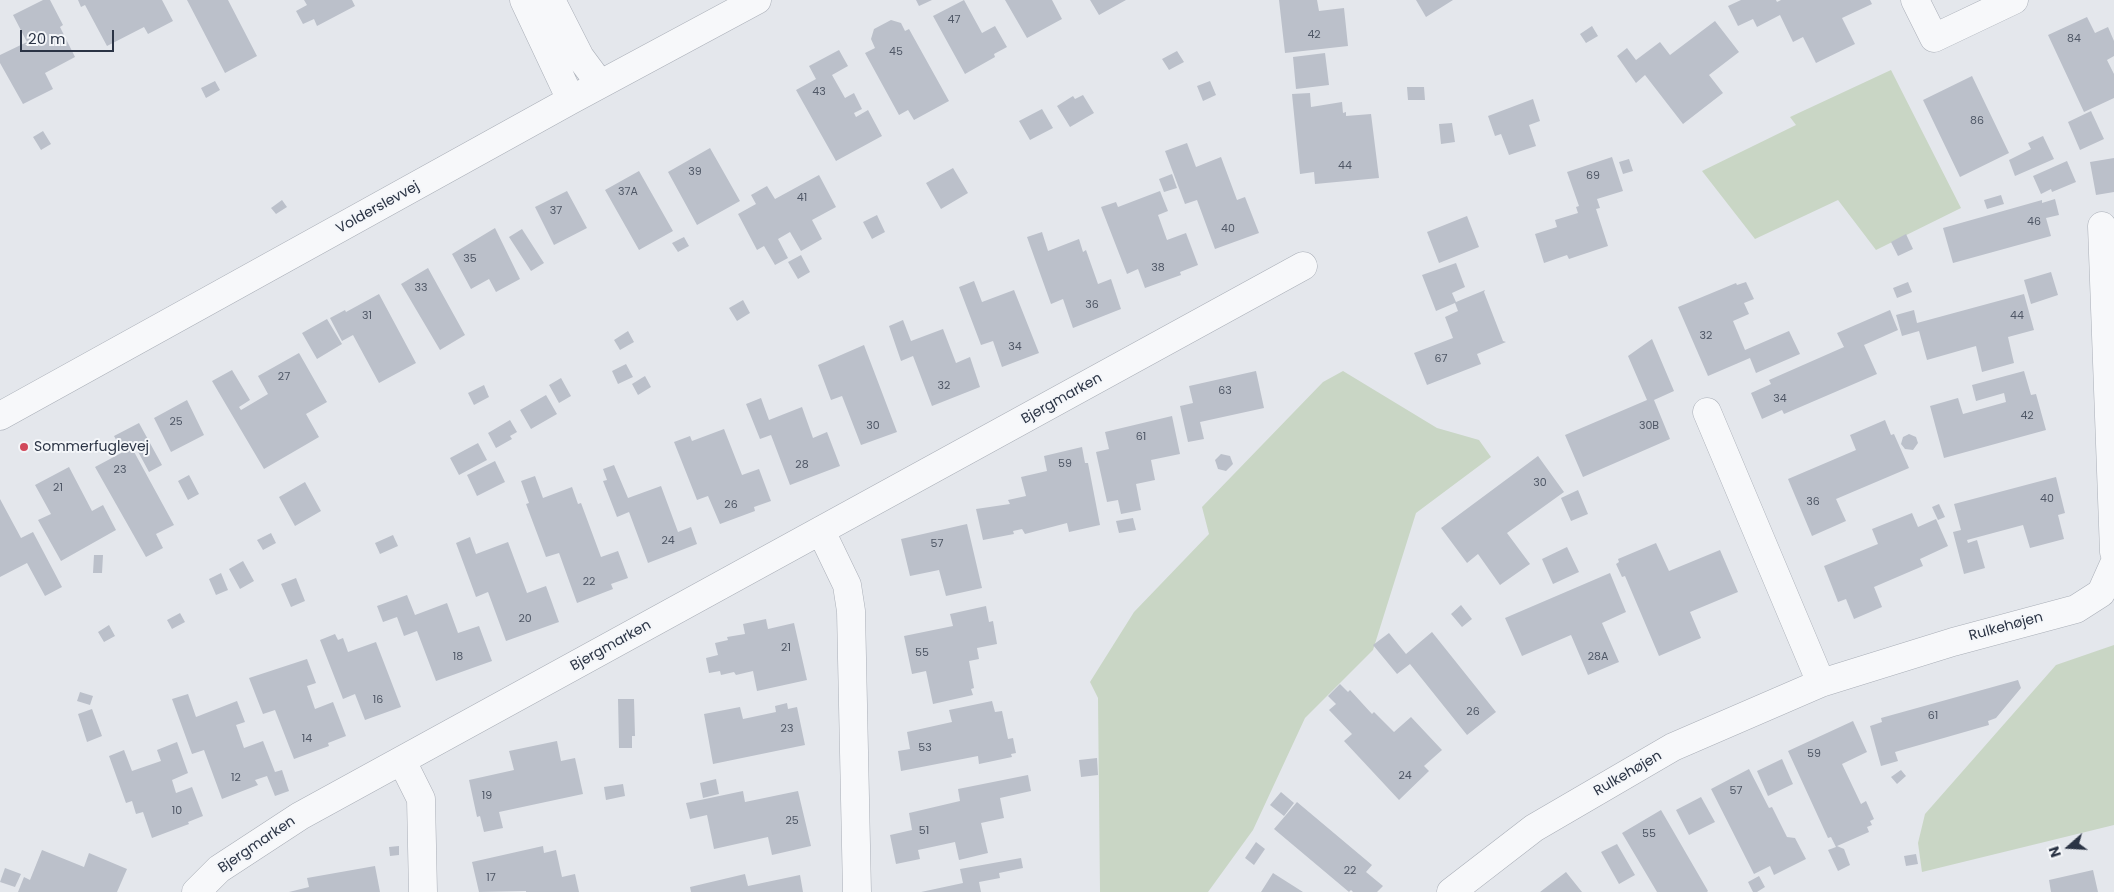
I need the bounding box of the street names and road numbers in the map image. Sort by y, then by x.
street label: Volderslevvej [333,178,423,238]
street label: Bjergmarken [1019,370,1105,428]
street label: Rulkehøjen [1967,609,2045,645]
street label: Bjergmarken [568,617,654,675]
street label: Rulkehøjen [1591,748,1665,800]
street label: Bjergmarken [215,813,299,877]

